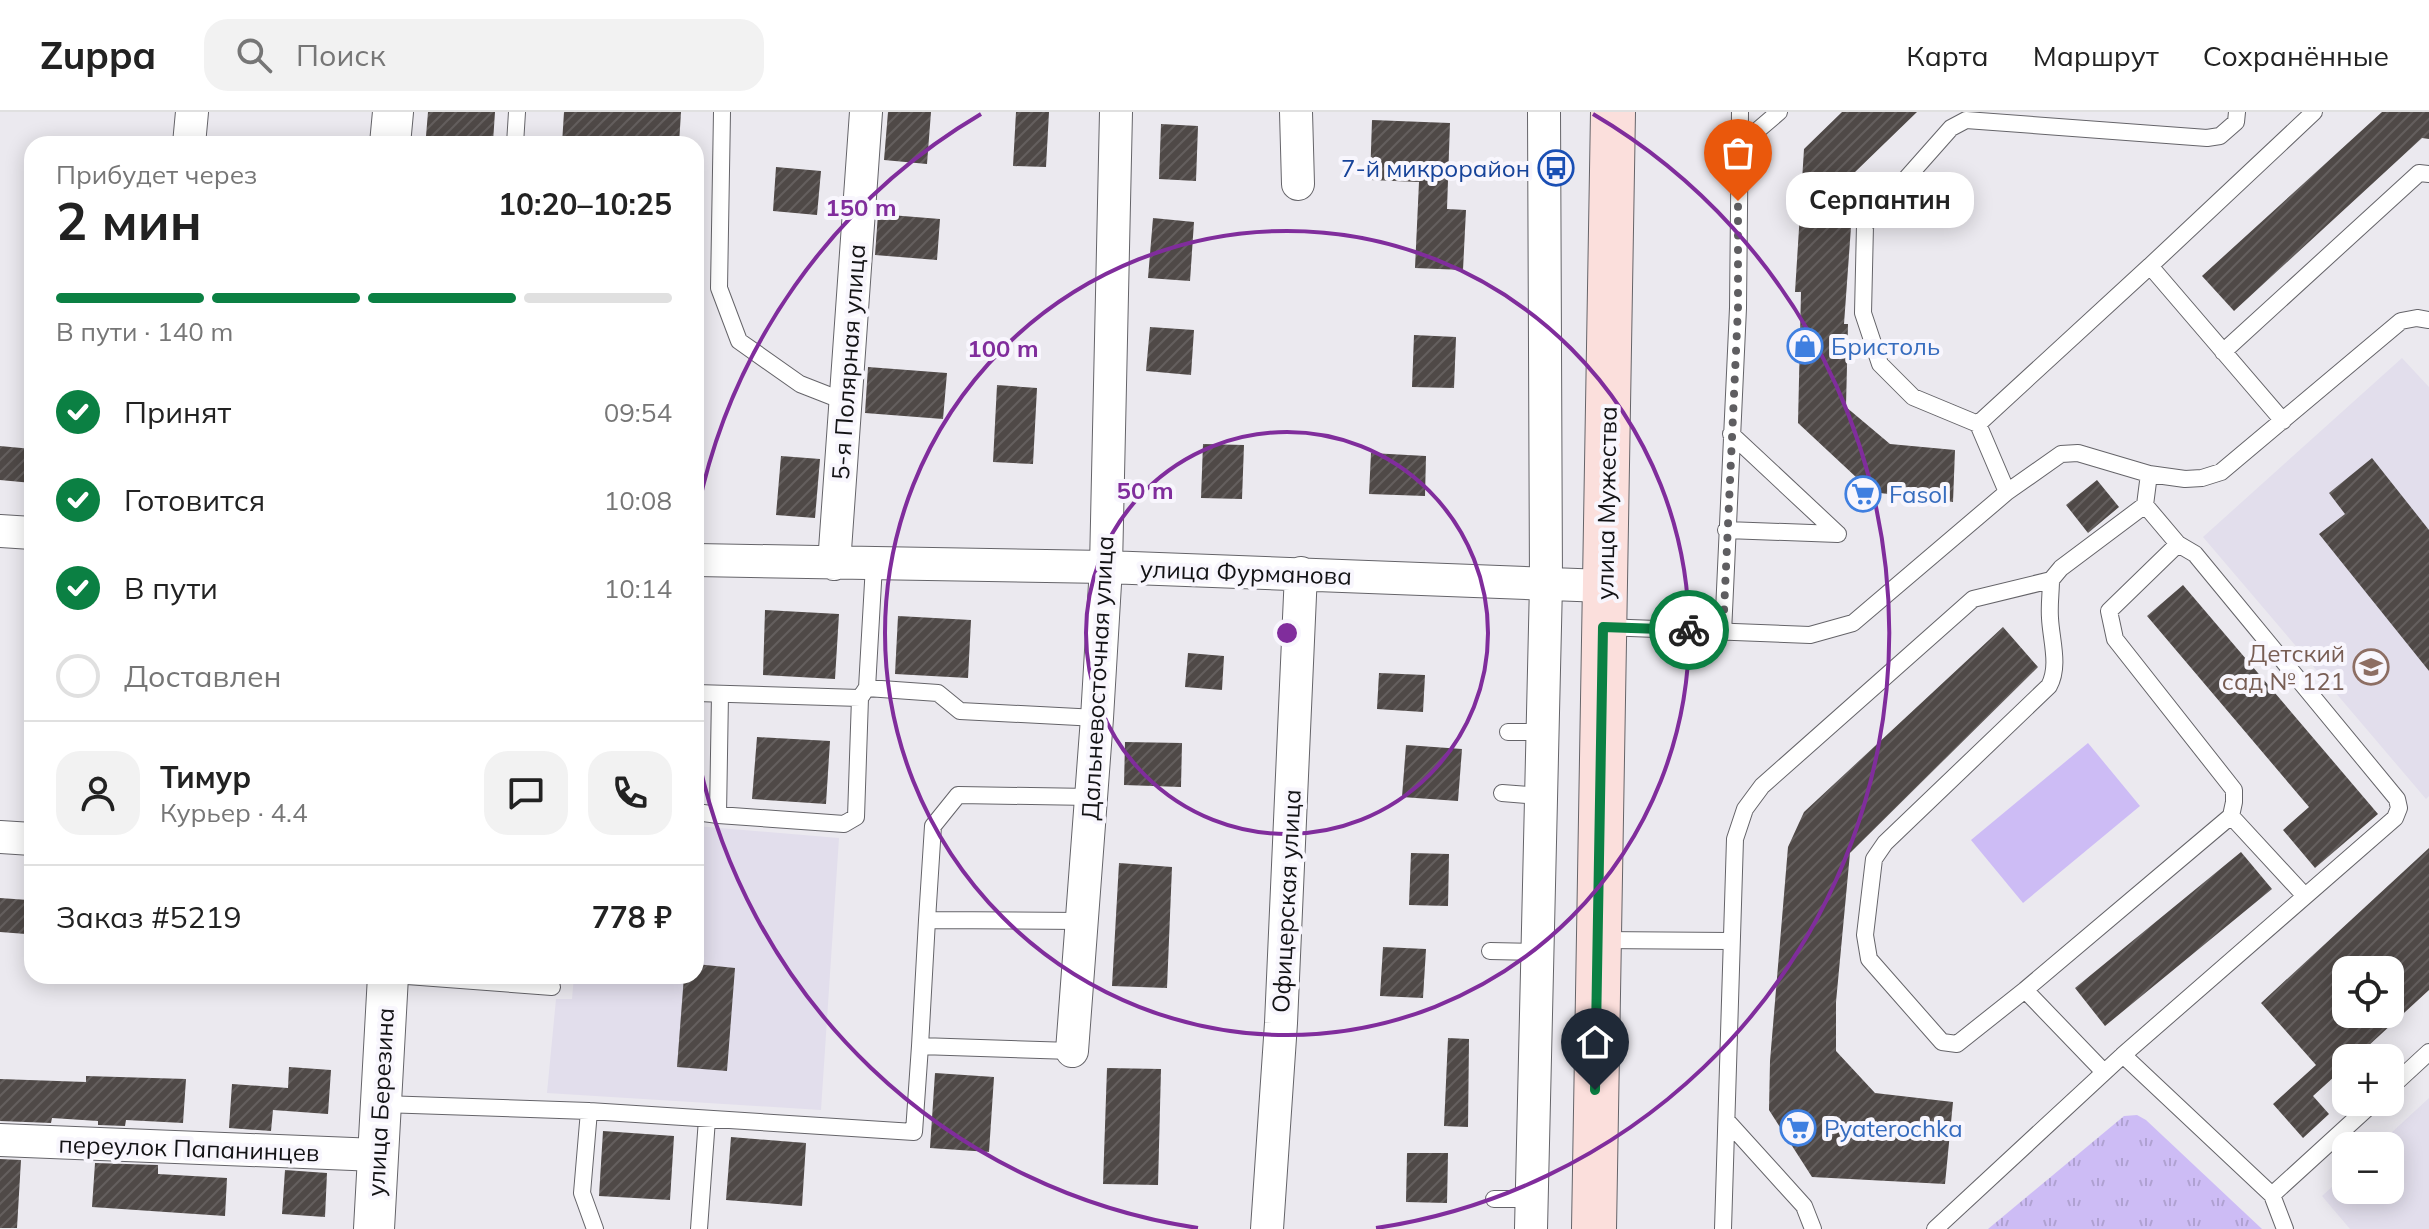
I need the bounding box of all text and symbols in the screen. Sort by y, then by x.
search box [204,19,764,91]
text: Zuppa [40,31,156,79]
icon: search [232,33,276,77]
text: Поиск [296,36,386,74]
text: Карта [1906,38,1989,73]
text: Маршрут [2033,38,2159,73]
text: Сохранённые [2203,38,2389,73]
pin [1704,119,1772,201]
icon: bag [1716,131,1760,175]
bus stop icon: 7-й микрорайон [1537,149,1575,187]
place label: 7-й микрорайон [1341,153,1530,183]
text: Прибудет через [56,158,257,191]
callout: Серпантин [1786,173,1974,229]
text: Серпантин [1809,183,1951,216]
text: 10:20–10:25 [498,185,672,223]
text: 2 мин [56,188,202,253]
text: 150 m [825,192,897,222]
street label: 5-я Полярная улица [825,243,871,481]
text: В пути · 140 m [56,315,233,348]
shop icon: Бристоль [1786,327,1824,365]
place label: Бристоль [1831,331,1940,361]
text: 100 m [967,333,1039,363]
icon: check [56,390,100,434]
text: Принят [124,393,231,431]
text: 09:54 [604,396,672,429]
street label: улица Мужества [1589,406,1623,600]
text: 50 m [1117,475,1173,505]
supermarket icon: Fasol [1844,475,1882,513]
icon: check [56,478,100,522]
place label: Fasol [1889,479,1948,509]
text: Готовится [124,481,265,519]
text: 10:08 [604,484,672,517]
street label: Дальневосточная улица [1075,535,1119,821]
street label: улица Фурманова [1140,553,1352,591]
icon: check [56,566,100,610]
text: В пути [124,569,218,607]
text: 10:14 [604,572,672,605]
courier [1649,590,1729,670]
icon: bike [1667,608,1711,652]
centre of rings [1273,619,1301,647]
place label: Детский сад № 121 [2222,638,2345,696]
school or university icon: Детский сад № 121 [2352,648,2390,686]
text: Доставлен [124,657,282,695]
button: person [56,751,140,835]
button: chat [484,751,568,835]
button: phone [588,751,672,835]
text: Тимур [160,758,251,796]
street label: Офицерская улица [1265,788,1307,1014]
text: Курьер · 4.4 [160,796,308,829]
text: Заказ #5219 [56,898,241,936]
text: 778 ₽ [592,898,672,936]
map controls [2332,956,2404,1204]
button: locate [2332,956,2404,1028]
street label: улица Березина [360,1007,400,1197]
pin [1561,1008,1629,1090]
icon: home [1573,1020,1617,1064]
button: + [2332,1044,2404,1116]
supermarket icon: Pyaterochka [1779,1109,1817,1147]
place label: Pyaterochka [1824,1113,1963,1143]
street label: переулок Папанинцев [58,1128,320,1168]
button: − [2332,1132,2404,1204]

